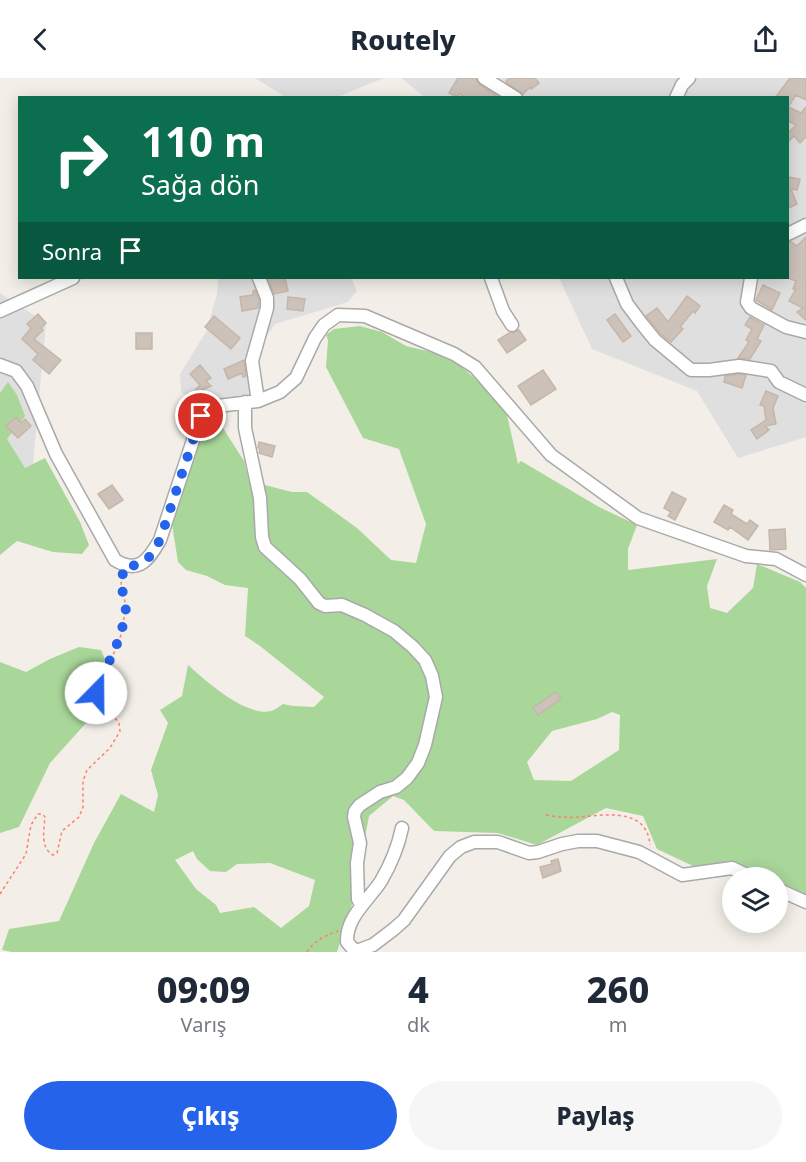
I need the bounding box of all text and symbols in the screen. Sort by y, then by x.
text: Routely [350,21,456,58]
icon: back [24,23,57,56]
icon: share [749,23,782,56]
text: 110 m [141,112,265,169]
icon: right [42,120,120,198]
text: Sağa dön [141,166,259,203]
icon: arrive [114,234,147,267]
text: Sonra [42,236,102,266]
pin [175,390,226,441]
icon: arrive [184,399,217,432]
position arrow [64,661,128,725]
map controls [722,867,788,933]
button: layers [722,867,788,933]
text: 09:09 [157,965,250,1014]
text: 4 [408,965,429,1014]
text: 260 [587,965,649,1014]
text: Varış [181,1011,226,1038]
text: dk [407,1011,430,1038]
text: m [609,1011,627,1038]
button: Çıkış [24,1081,397,1150]
button: Paylaş [409,1081,782,1150]

